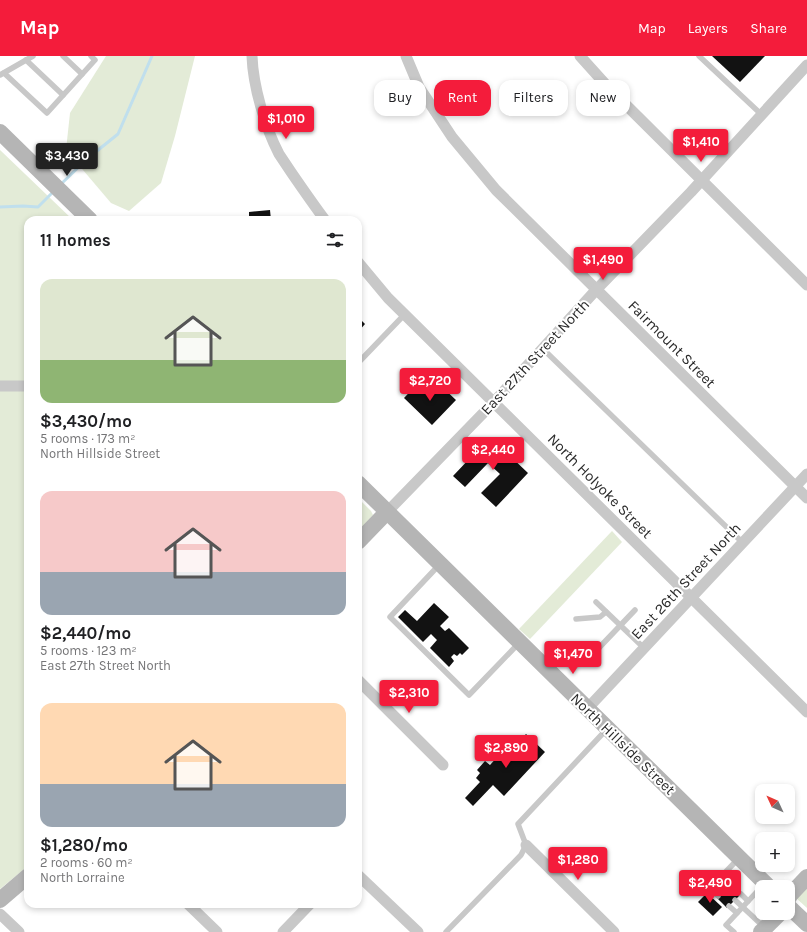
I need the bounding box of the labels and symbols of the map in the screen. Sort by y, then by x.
pin: $1,010 [253,106,319,140]
pin: $1,410 [668,129,734,163]
pin: $3,430 [34,143,100,177]
pin: $1,490 [570,247,636,281]
street label: East 27th Street North [477,296,593,418]
street label: Fairmount Street [624,296,720,392]
pin: $2,720 [397,368,463,402]
street label: North Holyoke Street [544,430,656,542]
pin: $2,440 [460,437,526,471]
street label: East 26th Street North [627,519,745,643]
pin: $1,470 [540,641,606,675]
pin: $2,310 [376,680,442,714]
street label: North Hillside Street [567,689,679,799]
pin: $2,890 [473,735,539,769]
north arrow [755,784,795,824]
pin: $1,280 [545,847,611,881]
pin: $2,490 [677,870,743,904]

